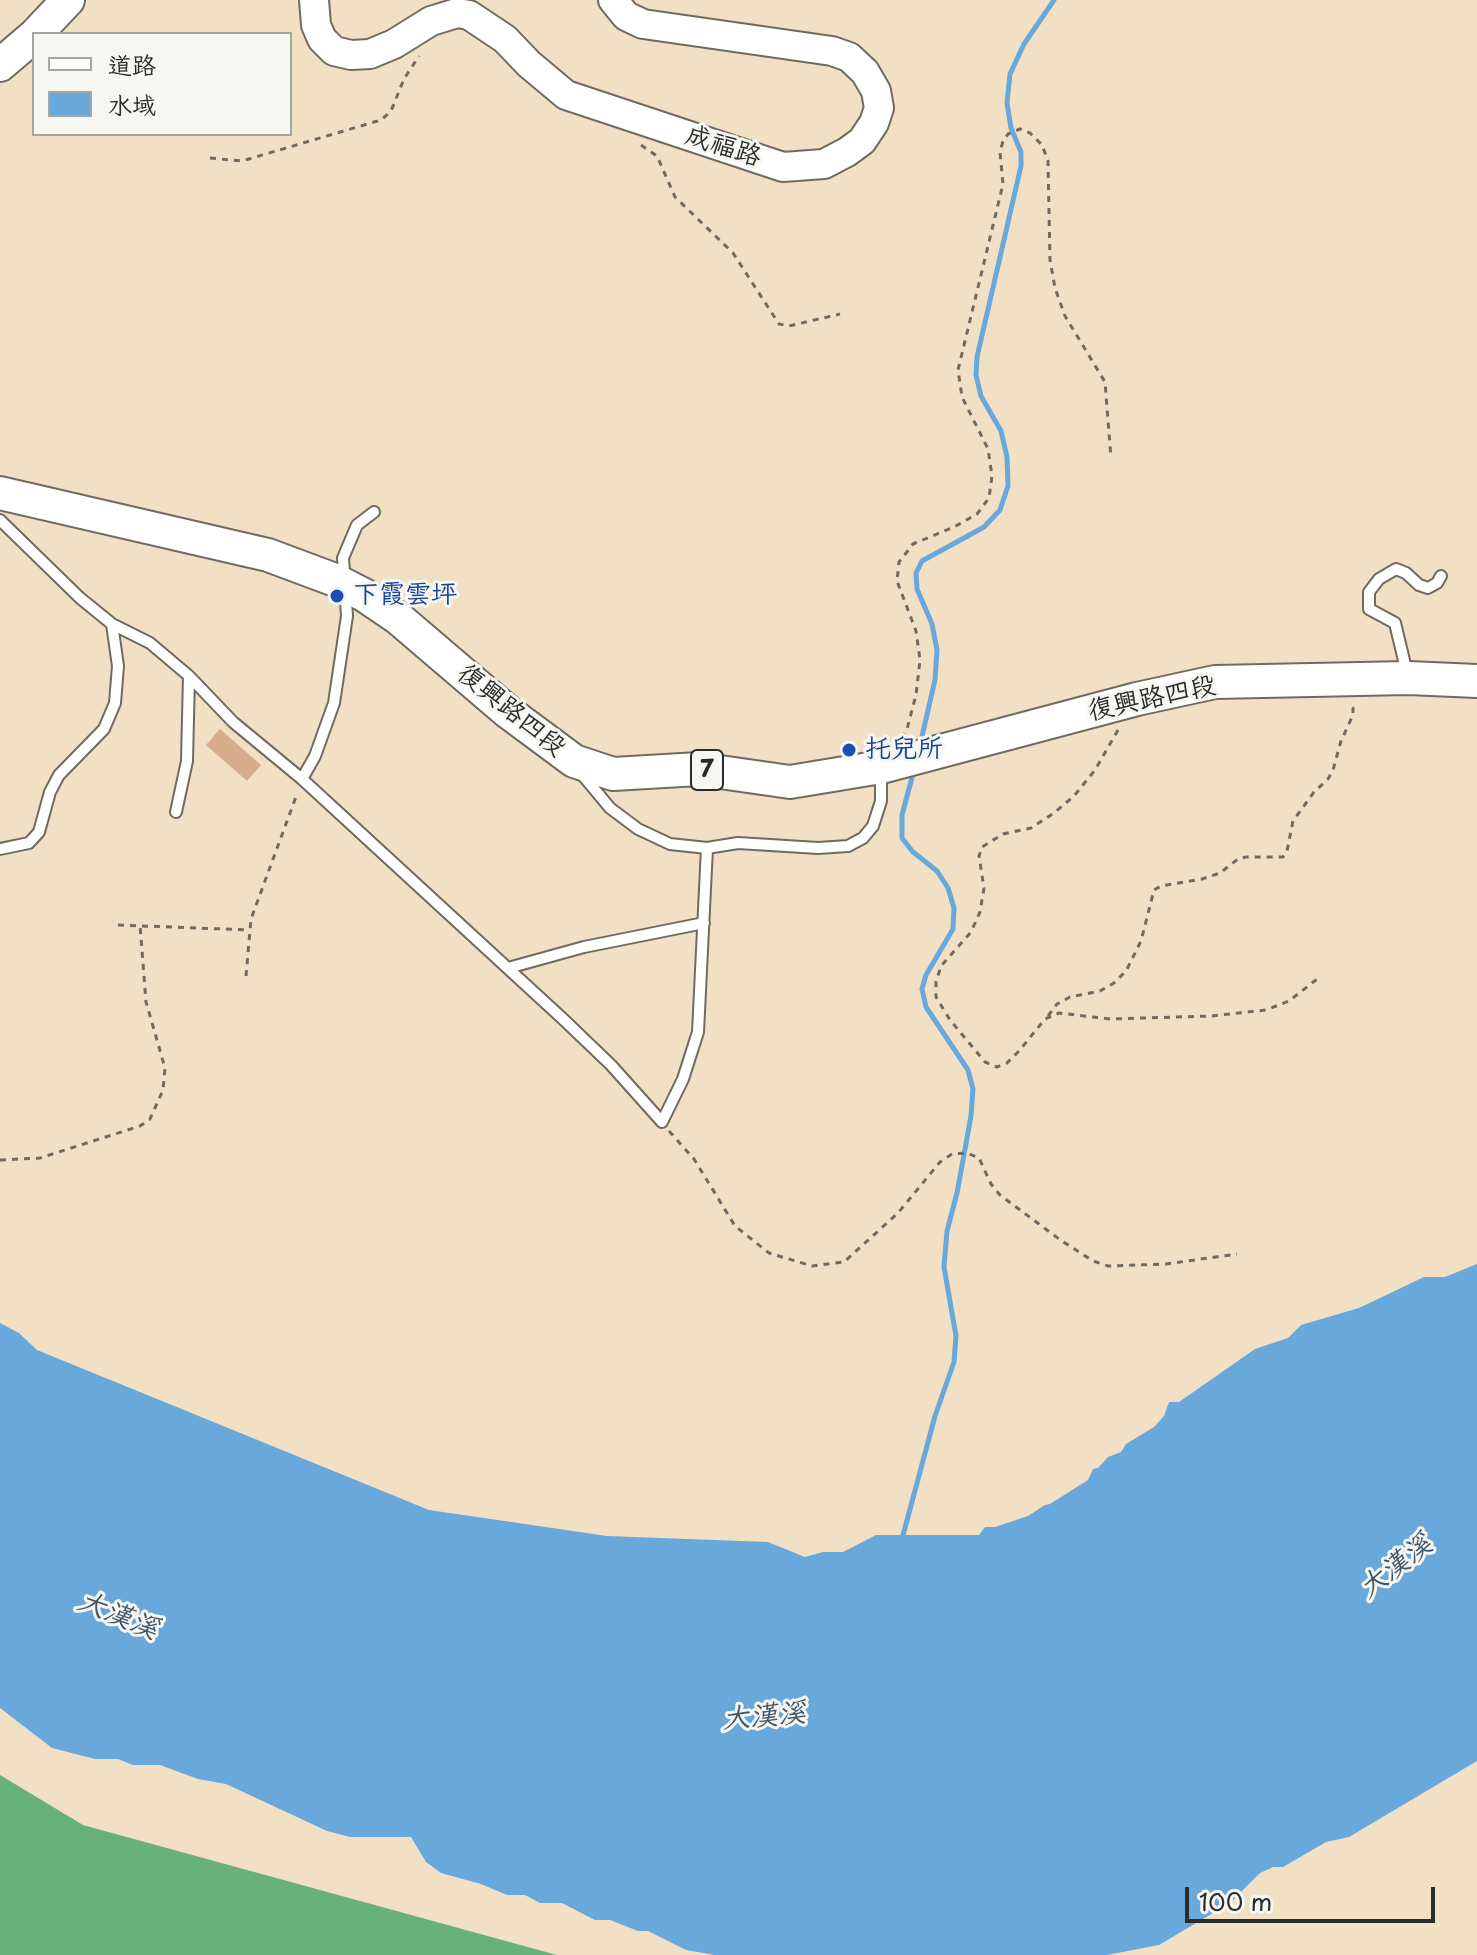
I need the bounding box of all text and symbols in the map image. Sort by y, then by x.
legend [32,32,292,136]
text: 道路 [108,46,156,82]
text: 水域 [108,86,156,122]
street label: 成福路 [681,120,765,174]
place label: 下霞雲坪 [353,580,457,612]
marker: 下霞雲坪 [328,587,346,605]
street label: 復興路四段 [451,658,571,764]
street label: 復興路四段 [1085,670,1219,728]
place label: 托兒所 [865,734,943,766]
marker: 托兒所 [840,741,858,759]
road number: 7 [691,750,723,790]
water label: 大漢溪 [1353,1528,1439,1606]
water label: 大漢溪 [73,1585,163,1647]
water label: 大漢溪 [721,1697,807,1737]
scale bar [1189,1871,1439,1921]
text: 100 m [1199,1883,1272,1919]

